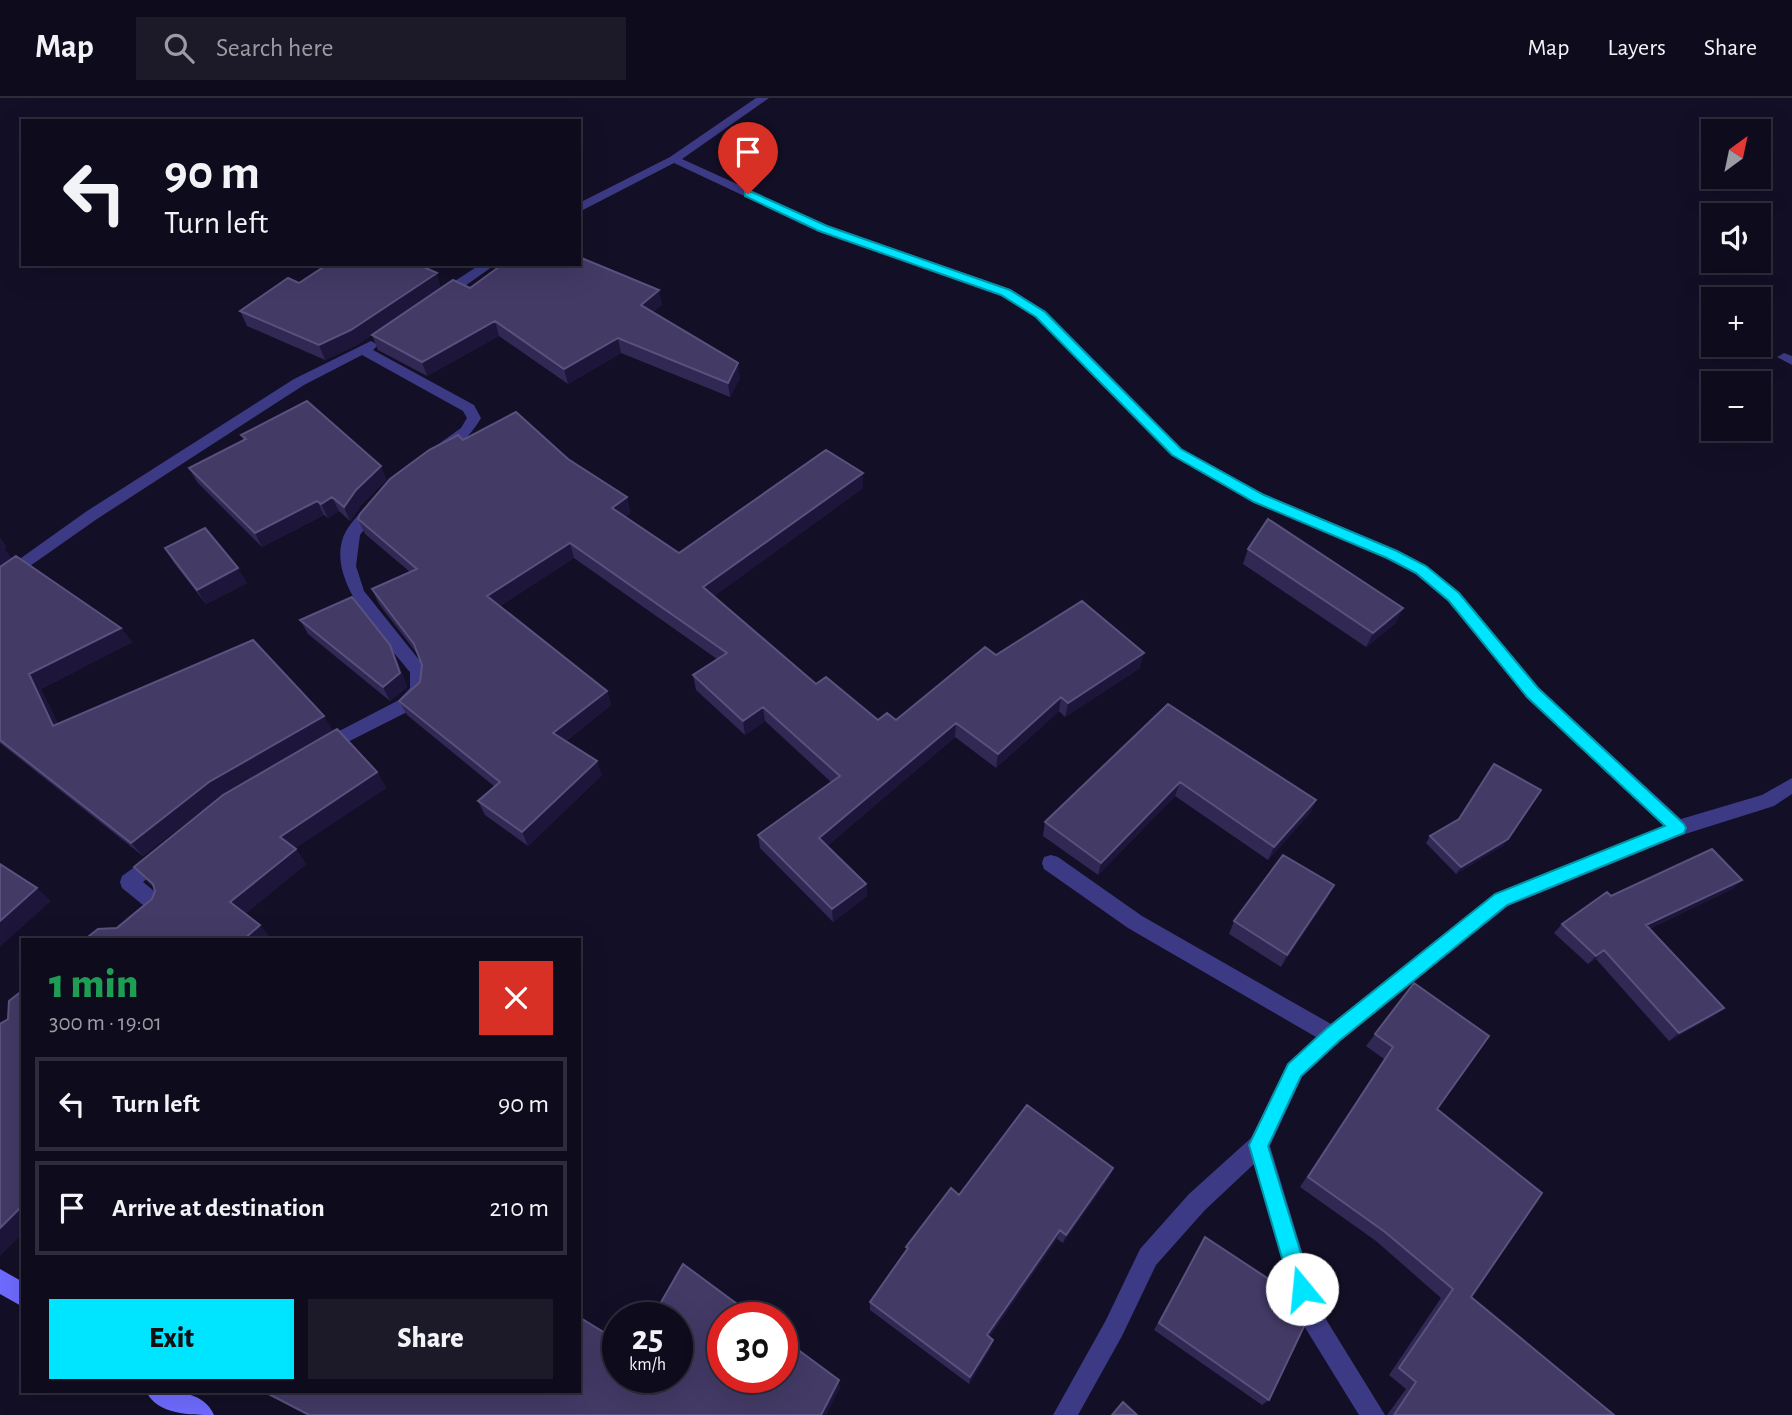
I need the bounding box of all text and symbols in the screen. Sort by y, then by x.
search box [136,17,626,80]
icon: search [160,29,198,67]
text: Map [35,31,94,64]
text: Search here [216,35,334,61]
text: Map [1527,36,1569,60]
text: Layers [1607,36,1666,60]
text: Share [1704,36,1757,60]
north arrow [1701,119,1771,189]
map controls [1701,119,1771,441]
pin [718,122,778,194]
icon: arrive [729,133,767,171]
icon: left [49,147,140,238]
text: 90 m [164,149,260,198]
button: sound [1701,203,1771,273]
text: Turn left [164,207,268,239]
button: + [1701,287,1771,357]
button: − [1701,371,1771,441]
button: close [479,961,553,1035]
text: 1 min [49,963,138,1005]
text: 300 m · 19:01 [49,1012,162,1035]
icon: left [53,1085,91,1123]
text: Turn left [112,1091,200,1117]
text: 90 m [498,1091,549,1117]
icon: arrive [53,1189,91,1227]
text: Arrive at destination [112,1195,325,1221]
text: 210 m [489,1195,549,1221]
position arrow [1265,1252,1339,1326]
button: Exit [49,1299,294,1379]
button: Share [308,1299,553,1379]
speed limit sign: 30 [707,1302,798,1393]
text: 25 [632,1321,663,1356]
text: km/h [629,1356,666,1374]

